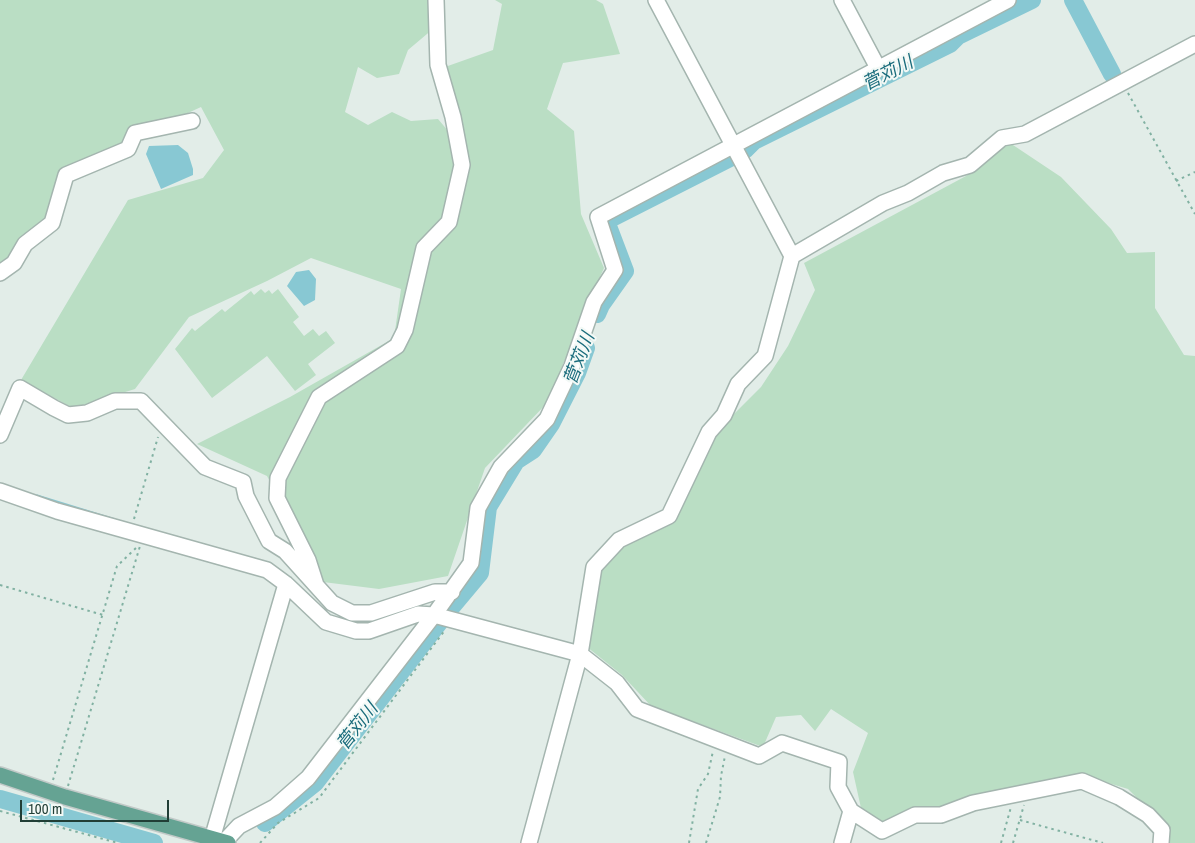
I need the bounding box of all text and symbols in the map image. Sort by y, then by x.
water label: 菅苅川 [859,52,917,96]
water label: 菅苅川 [560,330,600,388]
water label: 菅苅川 [333,699,383,755]
scale bar [22,790,171,822]
text: 100 m [28,798,62,819]

